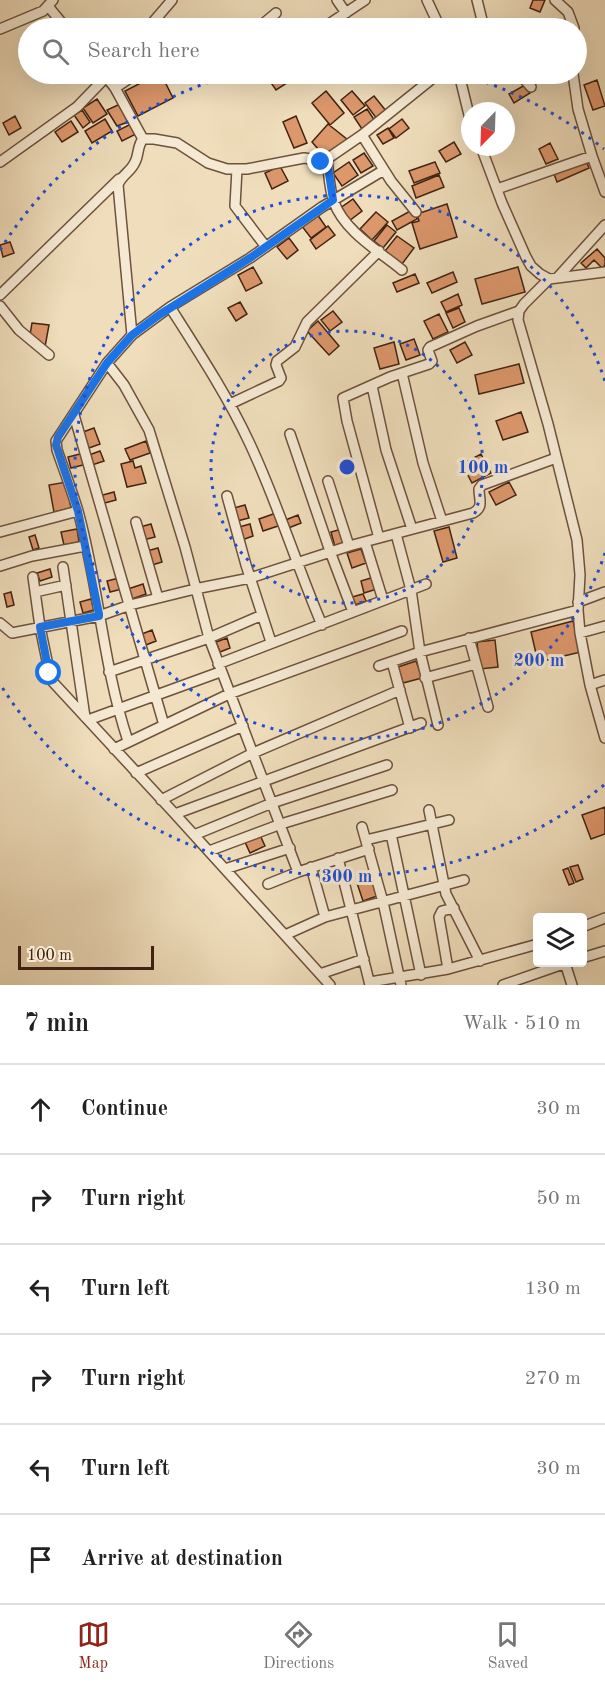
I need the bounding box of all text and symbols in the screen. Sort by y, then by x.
search box [18,18,587,84]
icon: search [39,35,72,68]
text: Search here [87,40,200,62]
north arrow [461,102,515,156]
route end [307,148,333,174]
centre of rings [337,457,357,477]
text: 100 m [458,459,508,477]
text: 200 m [514,652,564,670]
route start [35,659,61,685]
text: 300 m [322,868,372,886]
map controls [533,913,587,967]
button: layers [533,913,587,967]
scale bar [18,943,154,971]
text: 100 m [27,948,72,964]
text: 7 min [24,1011,89,1037]
text: Walk · 510 m [462,1014,581,1034]
icon: ahead [24,1093,57,1126]
text: Continue [81,1098,168,1120]
text: 30 m [536,1099,581,1119]
icon: right [24,1183,57,1216]
text: Turn right [81,1188,185,1210]
text: 50 m [536,1189,581,1209]
icon: left [24,1273,57,1306]
text: Turn left [81,1278,170,1300]
text: 130 m [525,1279,581,1299]
icon: right [24,1363,57,1396]
text: Turn right [81,1368,185,1390]
text: 270 m [525,1369,581,1389]
icon: left [24,1453,57,1486]
text: Turn left [81,1458,170,1480]
text: 30 m [536,1459,581,1479]
icon: arrive [24,1543,57,1576]
text: Arrive at destination [81,1548,283,1570]
tab: Map [77,1618,110,1674]
tab: Directions [263,1618,334,1674]
tab: Saved [488,1618,528,1674]

